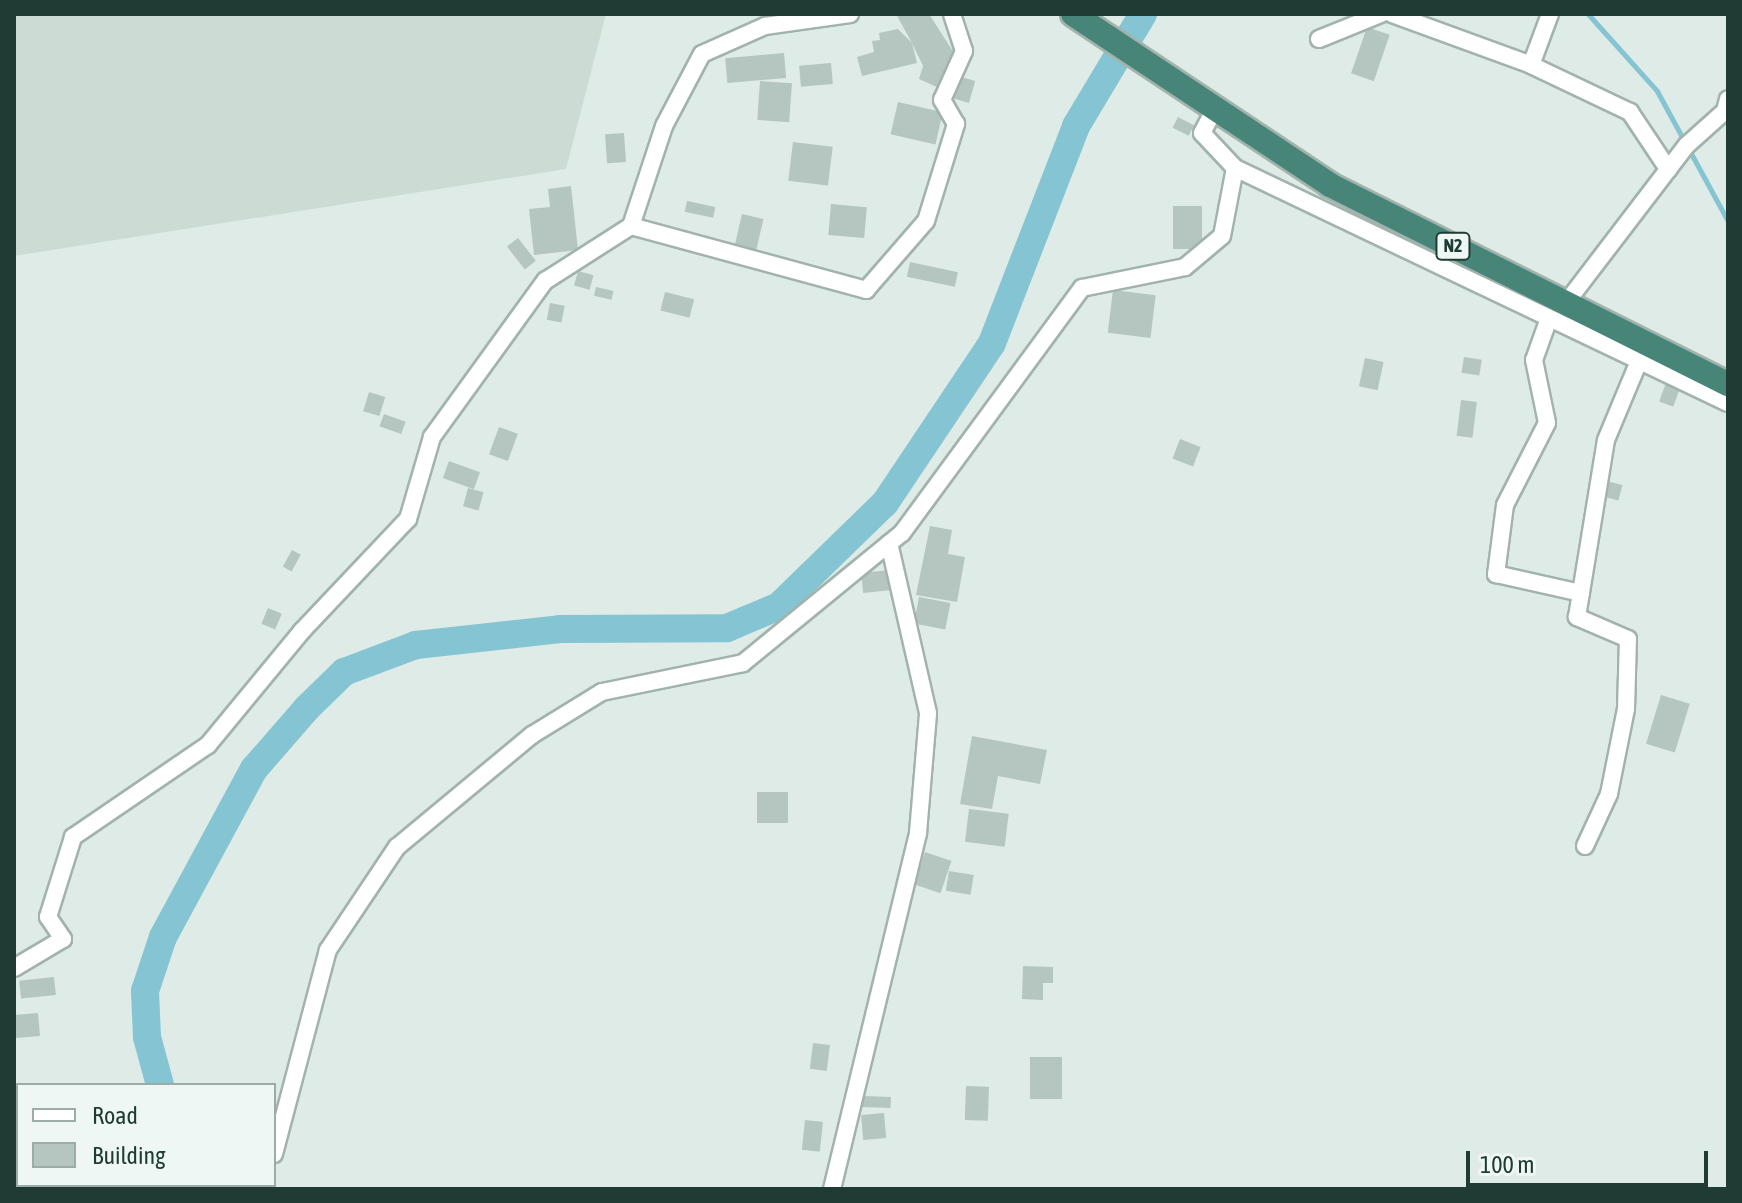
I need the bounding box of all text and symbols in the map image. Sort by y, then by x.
road number: N2 [1435,232,1471,260]
legend [16,1083,276,1187]
text: Road [92,1102,138,1129]
scale bar [1470,1135,1712,1185]
text: Building [92,1142,165,1169]
text: 100 m [1480,1151,1534,1178]

